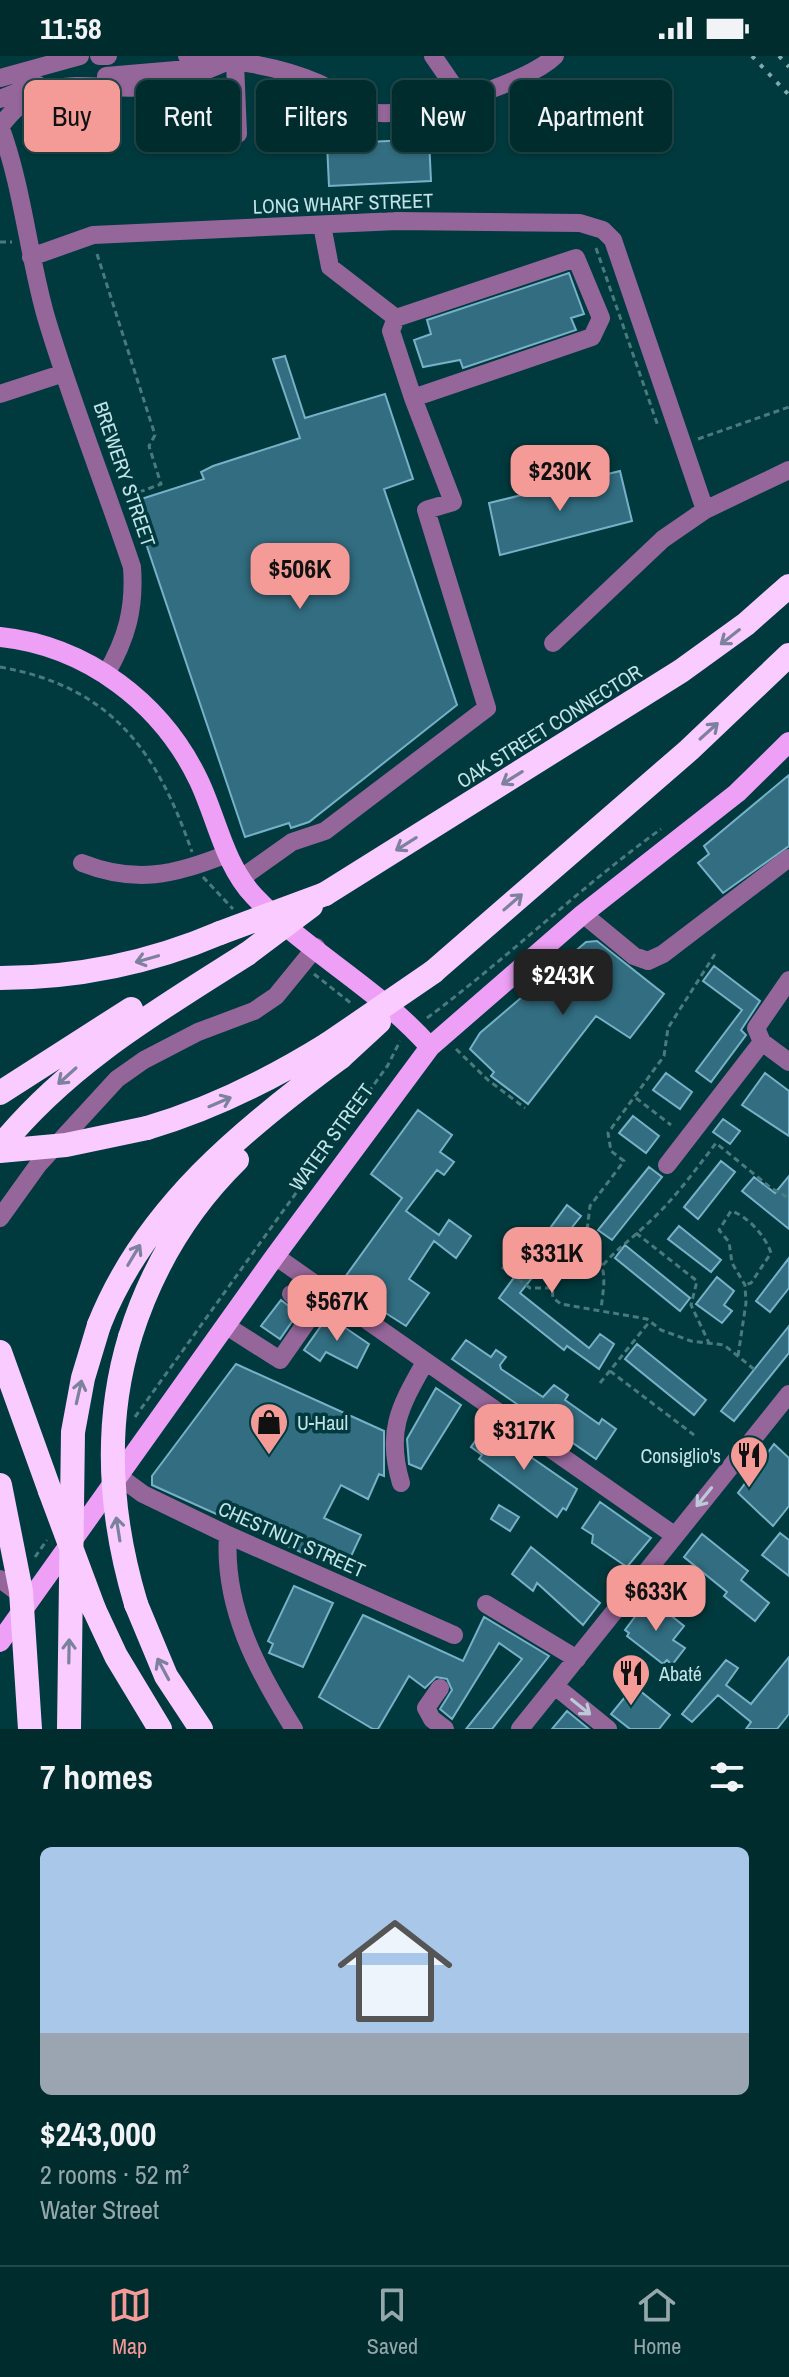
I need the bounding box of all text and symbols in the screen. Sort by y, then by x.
text: 11:58 [40,8,102,48]
chip: Buy [24,80,120,152]
chip: Rent [136,80,240,152]
chip: Filters [256,80,376,152]
chip: New [392,80,494,152]
chip: Apartment [510,80,672,152]
street label: LONG WHARF STREET [252,186,434,220]
street label: BREWERY STREET [88,398,162,550]
pin: $230K [504,445,616,513]
text: $230K [529,453,591,488]
pin: $506K [244,543,356,611]
text: $506K [269,551,331,586]
one-way arrow [720,628,741,645]
street label: OAK STREET CONNECTOR [451,658,647,794]
one-way arrow [699,723,719,741]
one-way arrow [501,770,524,786]
one-way arrow [395,837,418,853]
one-way arrow [503,894,523,912]
pin: $243K [507,949,619,1017]
one-way arrow [134,952,160,967]
text: $243K [532,957,594,992]
one-way arrow [58,1067,78,1085]
street label: WATER STREET [283,1078,379,1196]
one-way arrow [207,1094,232,1109]
pin: $331K [496,1227,608,1295]
text: $331K [521,1235,583,1270]
one-way arrow [126,1245,142,1267]
pin: $567K [281,1275,393,1343]
text: $567K [306,1283,368,1318]
one-way arrow [72,1379,87,1405]
shop icon: U-Haul [248,1401,290,1456]
pin: $317K [468,1404,580,1472]
place label: U-Haul [297,1409,348,1436]
text: $317K [493,1412,555,1447]
restaurant icon: Consiglio's [728,1434,770,1489]
place label: Consiglio's [640,1442,721,1469]
one-way arrow [695,1487,713,1507]
street label: CHESTNUT STREET [214,1494,370,1584]
one-way arrow [110,1516,125,1542]
pin: $633K [600,1565,712,1633]
text: $633K [625,1573,687,1608]
one-way arrow [62,1638,77,1665]
restaurant icon: Abaté [610,1652,652,1707]
one-way arrow [155,1658,171,1682]
place label: Abaté [658,1660,702,1687]
one-way arrow [571,1698,591,1716]
text: 7 homes [40,1754,153,1800]
icon: filters [705,1755,749,1799]
icon: home [323,1899,467,2043]
text: $243,000 [40,2111,156,2157]
text: 2 rooms · 52 m² [40,2157,189,2192]
text: Water Street [40,2192,159,2227]
tab: Map [108,2283,152,2361]
tab: Saved [367,2283,418,2361]
tab: Home [633,2283,681,2361]

